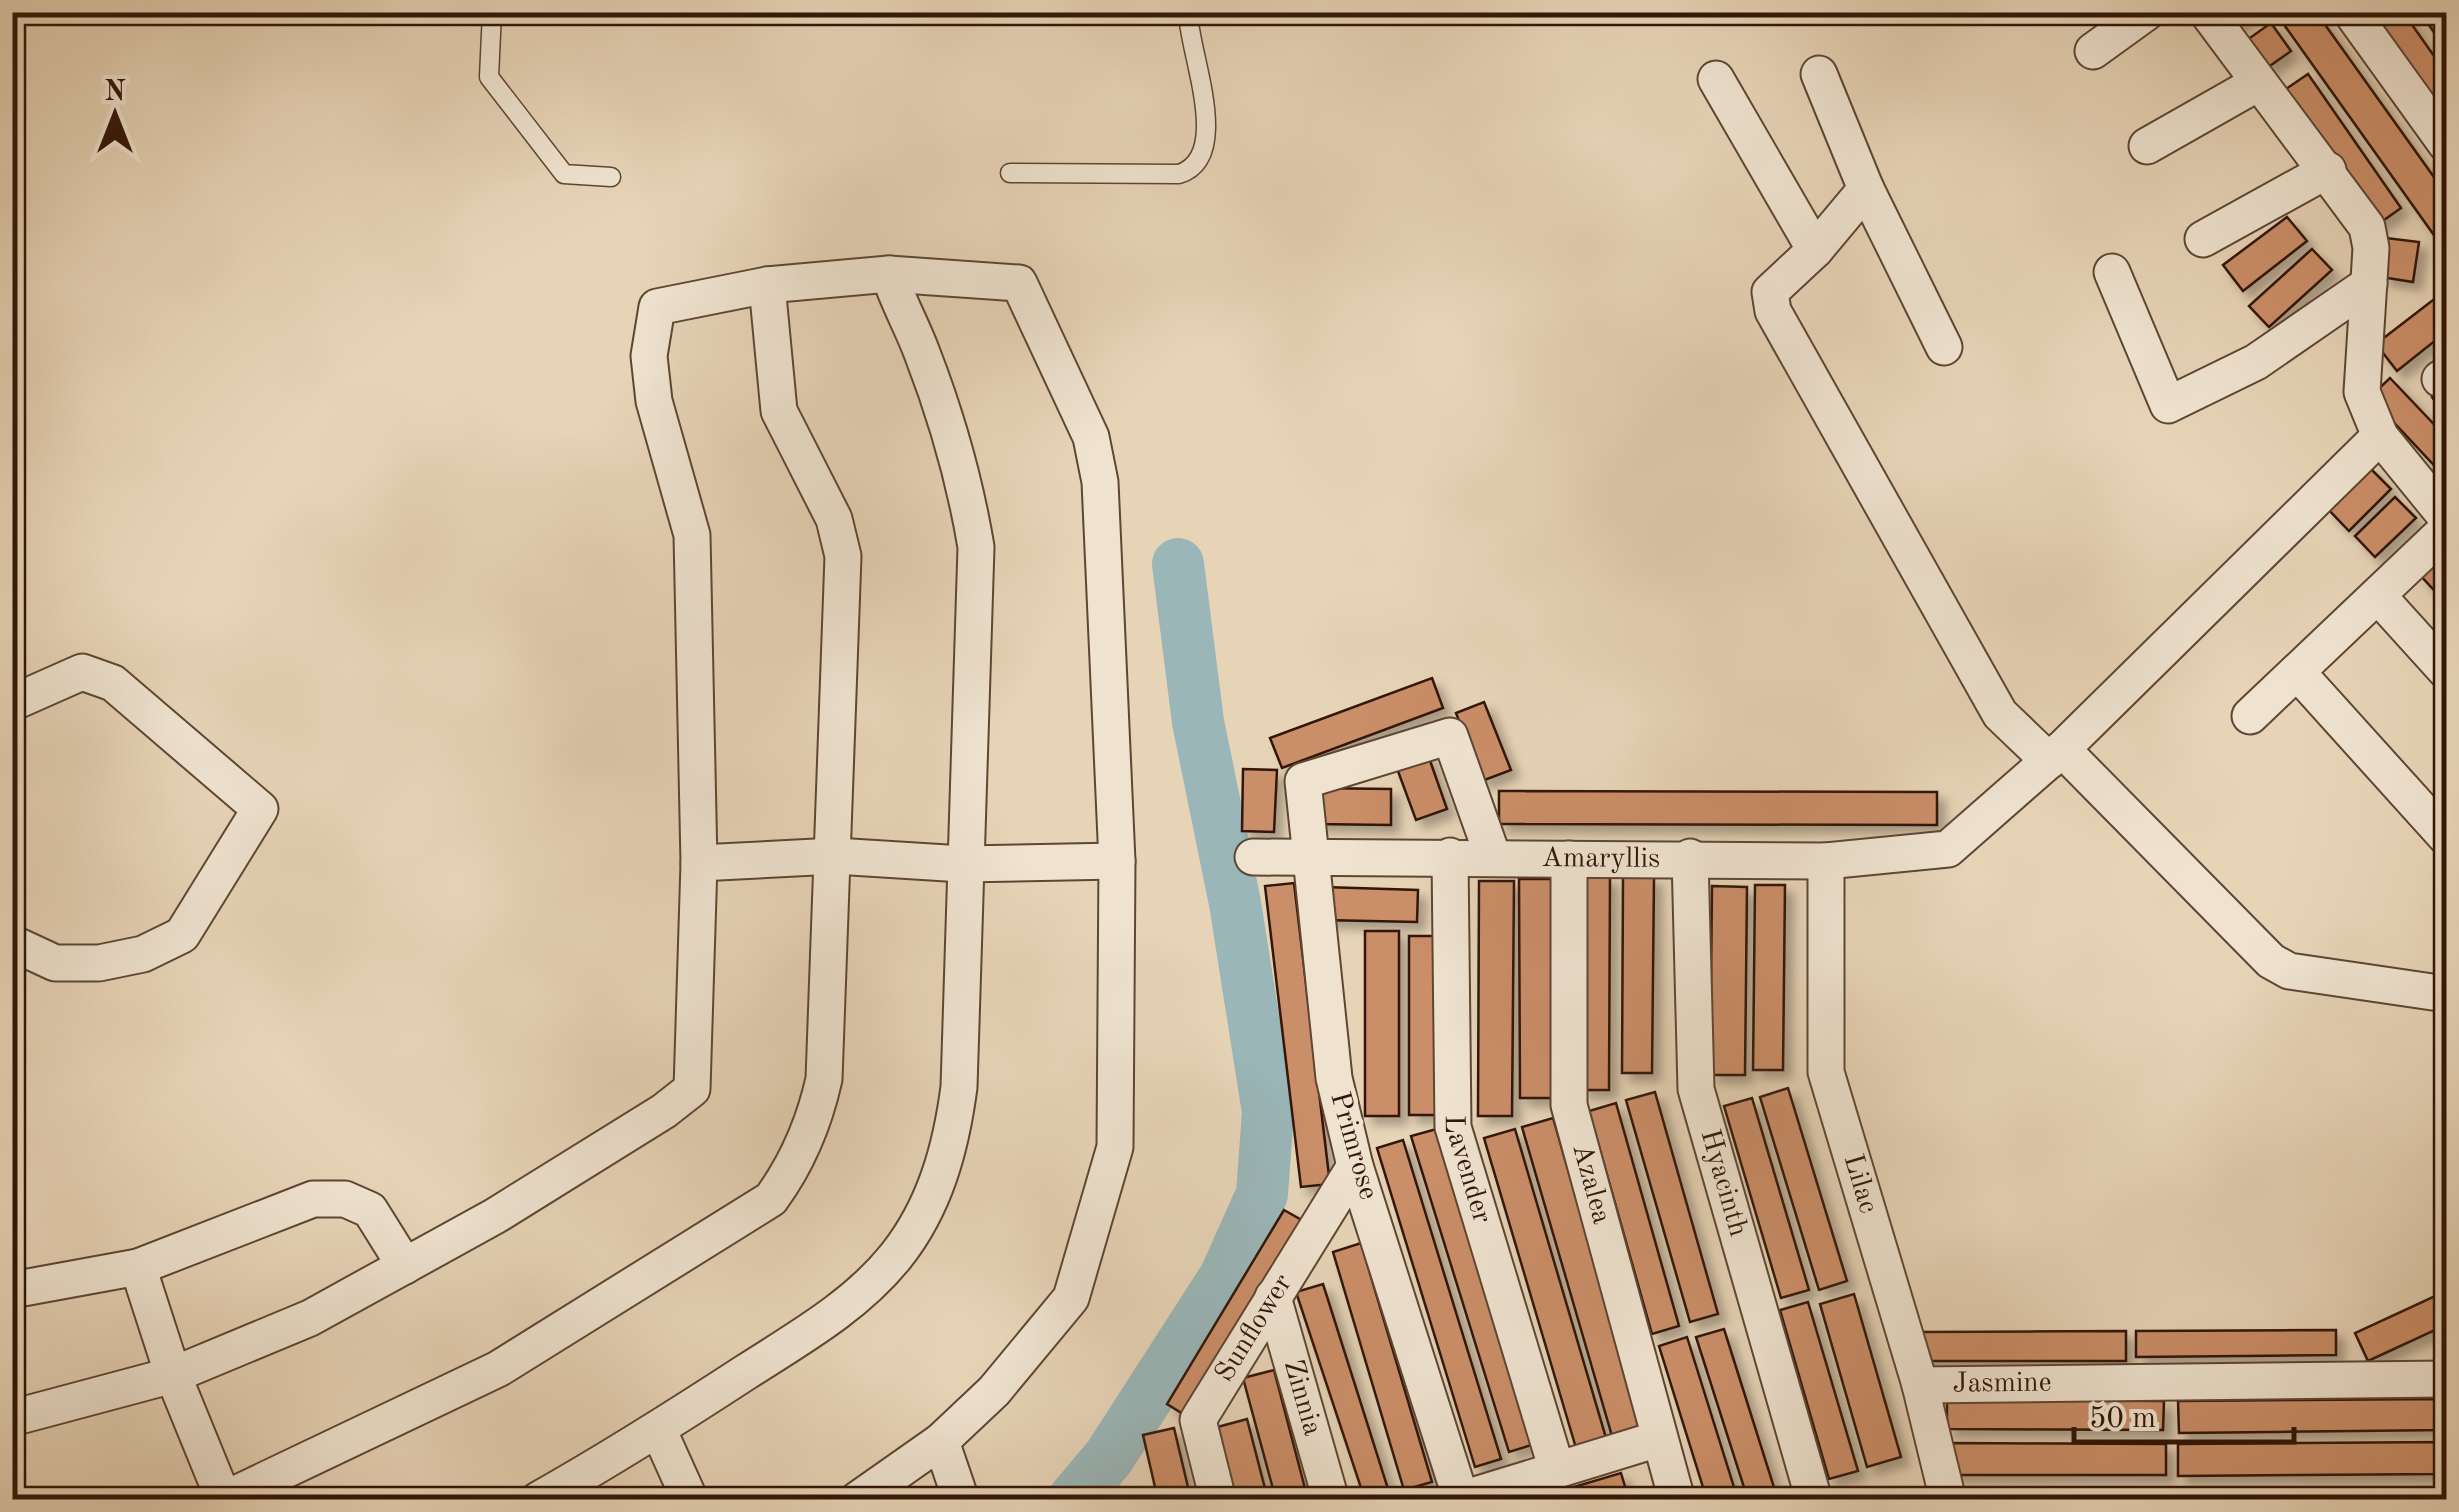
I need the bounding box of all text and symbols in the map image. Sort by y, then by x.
north arrow [65,65,165,165]
text: N [104,79,126,107]
street label: Amaryllis [1542,845,1660,874]
street label: Primrose [1324,1089,1382,1203]
street label: Lavender [1439,1115,1495,1227]
street label: Hyacinth [1694,1126,1752,1240]
street label: Azalea [1566,1141,1615,1227]
street label: Lilac [1838,1151,1882,1217]
street label: Sunflower [1211,1270,1298,1387]
street label: Zinnia [1278,1357,1326,1439]
street label: Jasmine [1952,1370,2052,1399]
scale bar [2074,1382,2294,1444]
text: 50 m [2089,1404,2156,1434]

